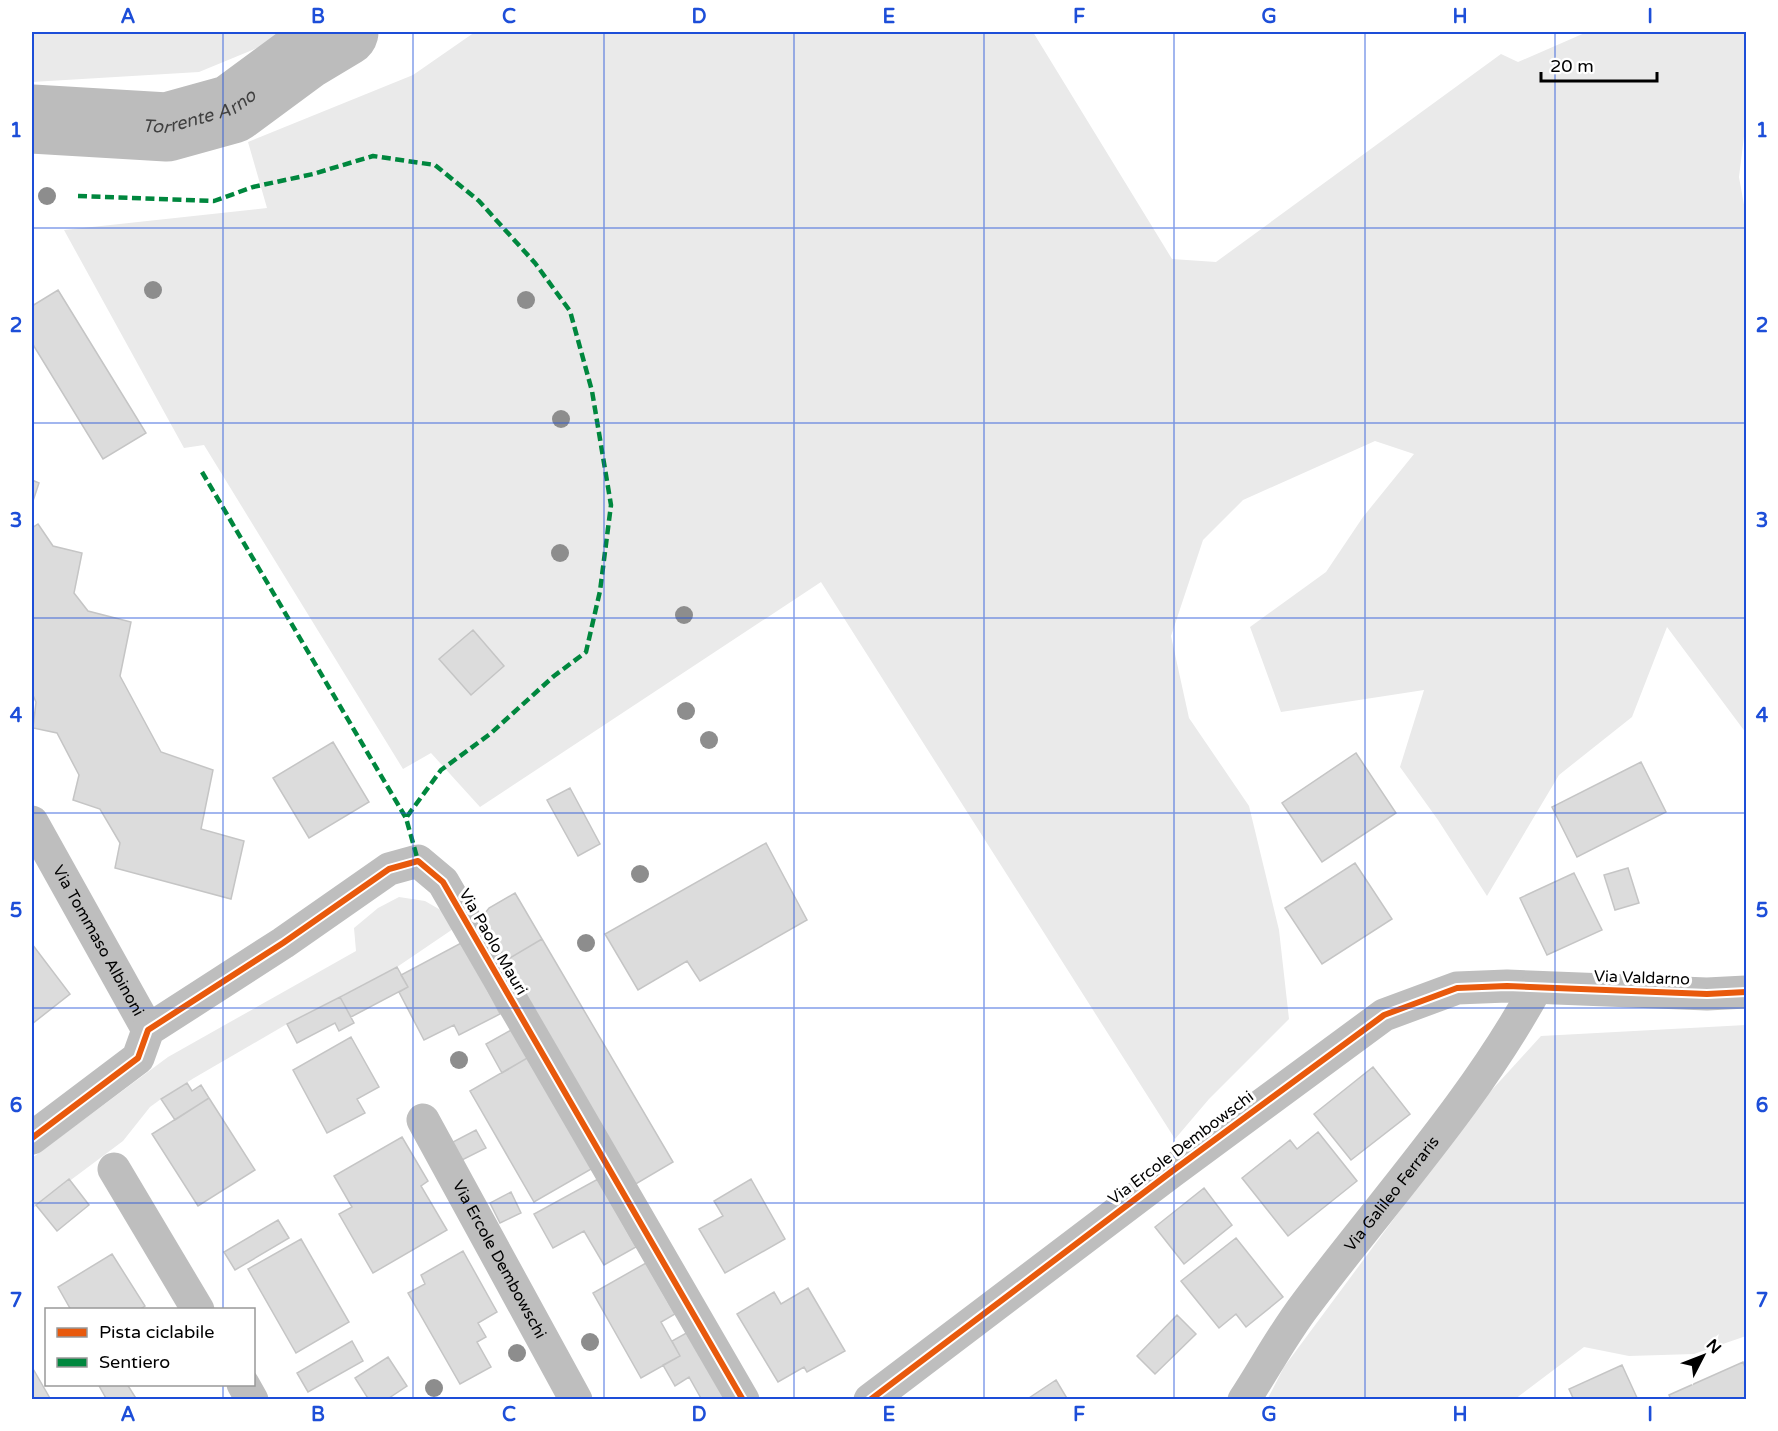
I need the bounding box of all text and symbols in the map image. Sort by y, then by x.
text: A [121,5,136,29]
text: B [311,5,325,29]
text: C [502,5,516,29]
text: D [691,5,707,29]
text: E [883,5,896,29]
text: F [1073,5,1085,29]
text: G [1261,5,1277,29]
text: H [1452,5,1468,29]
text: I [1647,5,1653,29]
scale bar [1541,45,1656,83]
text: 20 m [1550,55,1594,77]
water label: Torrente Arno [142,84,261,138]
text: 1 [10,119,22,143]
text: 1 [1756,119,1768,143]
text: 2 [10,314,22,338]
text: 2 [1756,314,1768,338]
text: 3 [10,509,22,533]
text: 3 [1756,509,1768,533]
text: 4 [10,704,23,728]
text: 4 [1756,704,1769,728]
street label: Via Tommaso Albinoni [48,862,148,1020]
street label: Via Paolo Mauri [455,885,531,999]
text: 5 [10,899,22,923]
text: 5 [1756,899,1768,923]
street label: Via Valdarno [1594,966,1690,990]
street label: Via Ercole Dembowschi [1104,1087,1258,1209]
text: 6 [10,1094,22,1118]
text: 6 [1756,1094,1768,1118]
street label: Via Galileo Ferraris [1340,1132,1444,1256]
street label: Via Ercole Dembowschi [448,1177,551,1342]
text: 7 [10,1289,22,1313]
text: 7 [1756,1289,1768,1313]
legend [45,1308,255,1386]
text: Pista ciclabile [99,1321,214,1343]
north arrow [1673,1326,1733,1386]
text: N [1702,1335,1725,1358]
text: Sentiero [99,1351,170,1373]
text: A [121,1403,136,1427]
text: B [311,1403,325,1427]
text: C [502,1403,516,1427]
text: D [691,1403,707,1427]
text: E [883,1403,896,1427]
text: F [1073,1403,1085,1427]
text: G [1261,1403,1277,1427]
text: H [1452,1403,1468,1427]
text: I [1647,1403,1653,1427]

